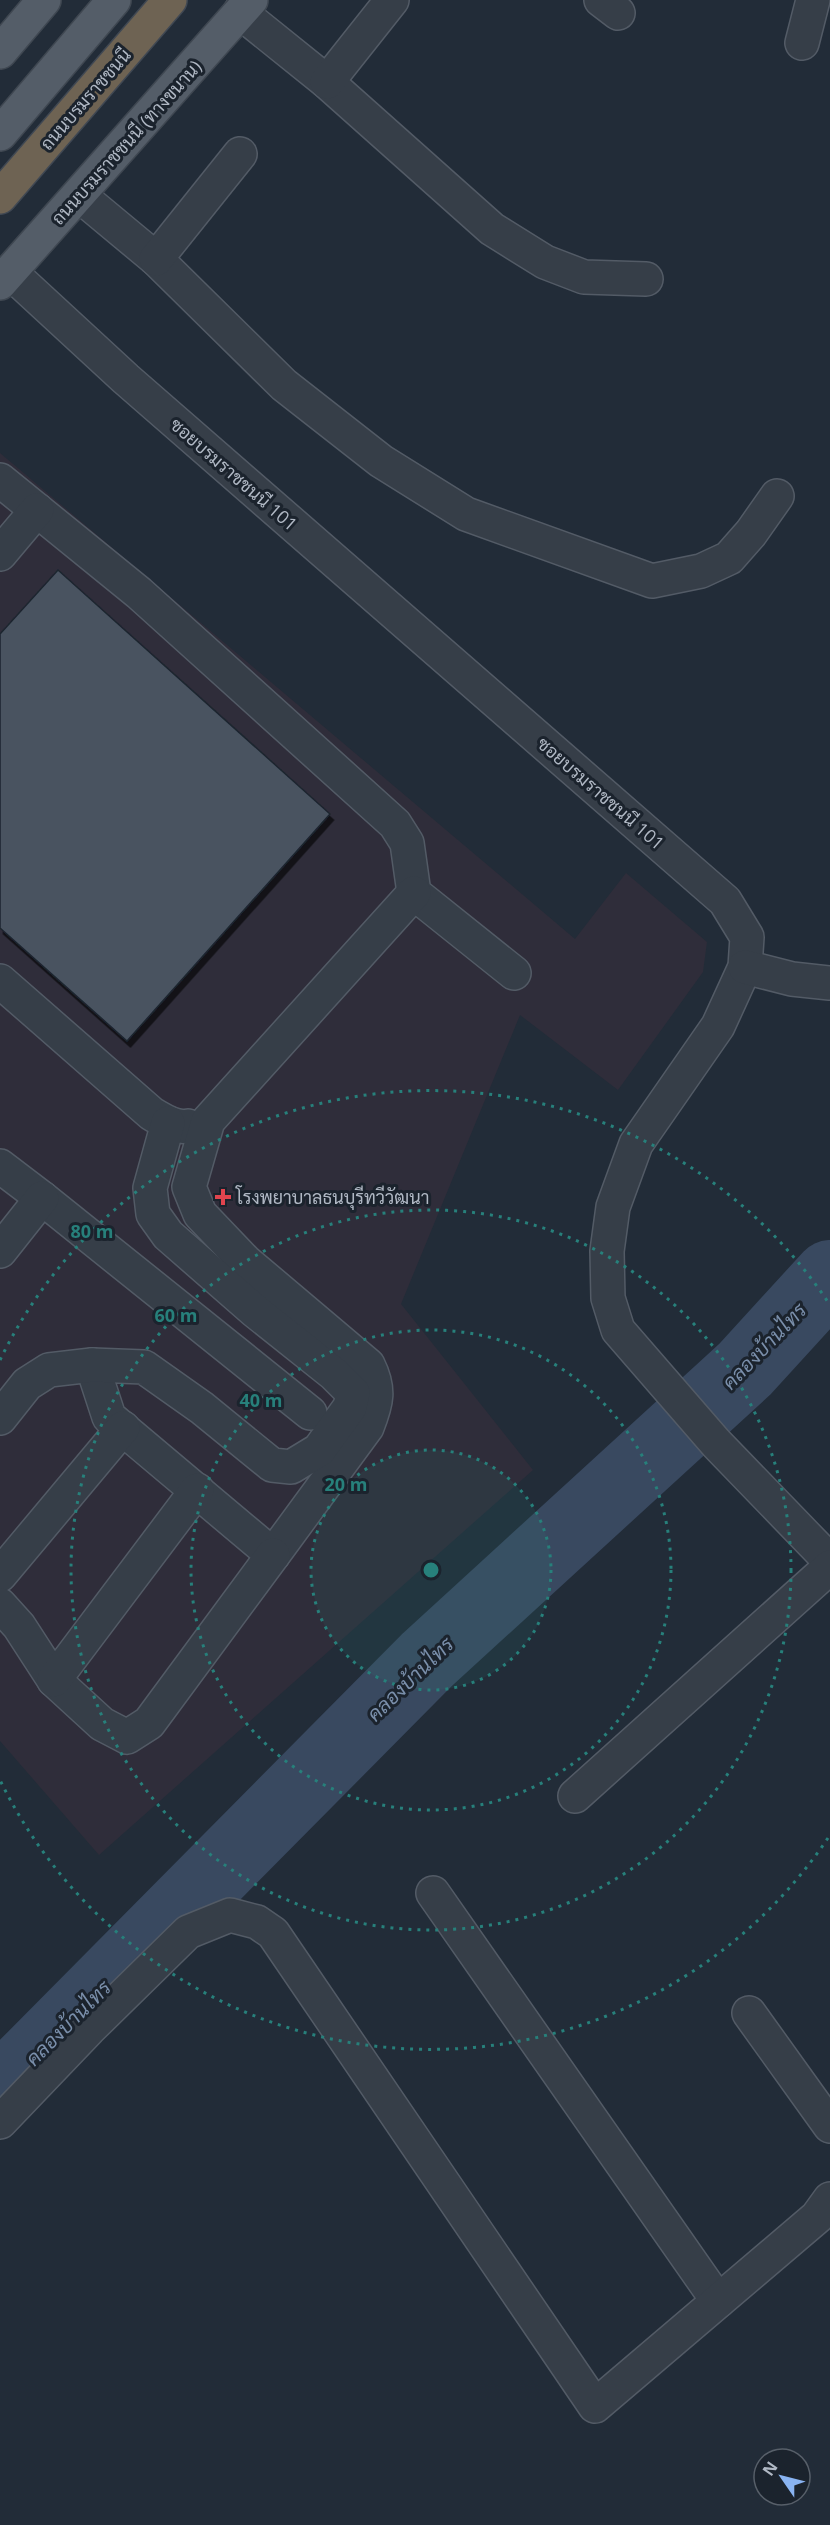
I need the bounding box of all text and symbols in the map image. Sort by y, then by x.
street label: ถนนบรมราชชนนี [34,43,136,155]
street label: ถนนบรมราชชนนี (ทางขนาน) [46,55,206,229]
street label: ซอยบรมราชชนนี 101 [165,412,303,536]
street label: ซอยบรมราชชนนี 101 [532,731,670,855]
place label: โรงพยาบาลธนบุรีทวีวัฒนา [235,1185,429,1210]
marker: โรงพยาบาลธนบุรีทวีวัฒนา [214,1188,232,1206]
text: 80 m [71,1219,113,1243]
water label: คลองบ้านไทร [716,1296,813,1395]
text: 60 m [155,1303,197,1327]
text: 40 m [240,1388,282,1412]
text: 20 m [325,1472,367,1496]
centre of rings [421,1560,441,1580]
water label: คลองบ้านไทร [361,1630,460,1727]
water label: คลองบ้านไทร [19,1973,118,2072]
north arrow [752,2447,812,2507]
text: N [757,2457,782,2480]

